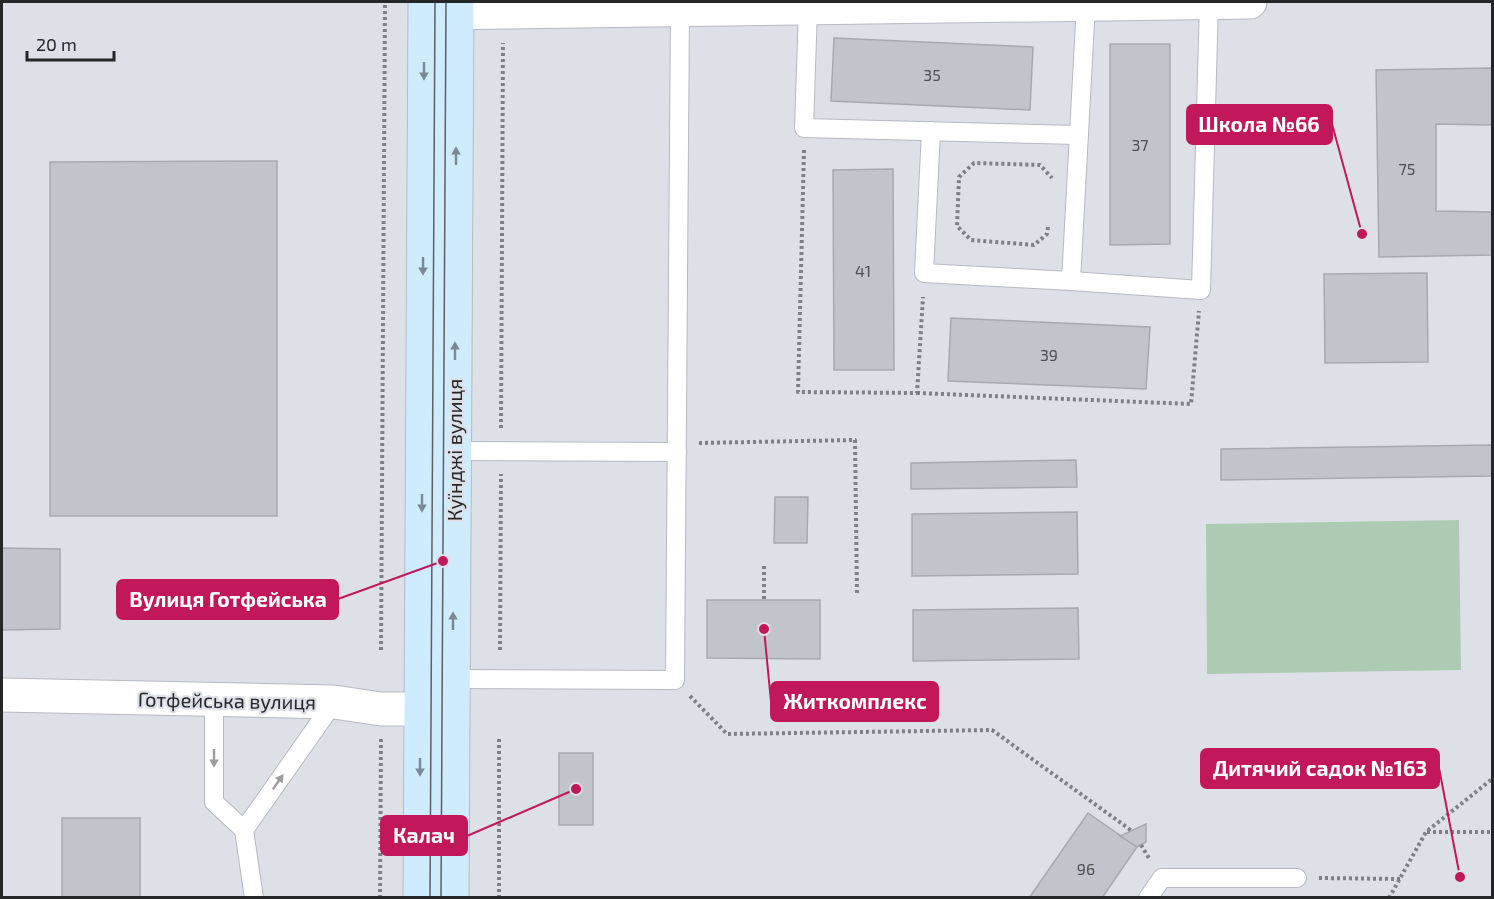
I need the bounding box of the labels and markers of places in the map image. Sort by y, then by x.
callout: Школа №66 [1187,105,1332,144]
callout: Вулиця Готфейська [117,580,338,619]
callout: Житкомплекс [771,682,938,721]
callout: Дитячий садок №163 [1201,749,1439,788]
callout: Калач [381,816,467,855]

